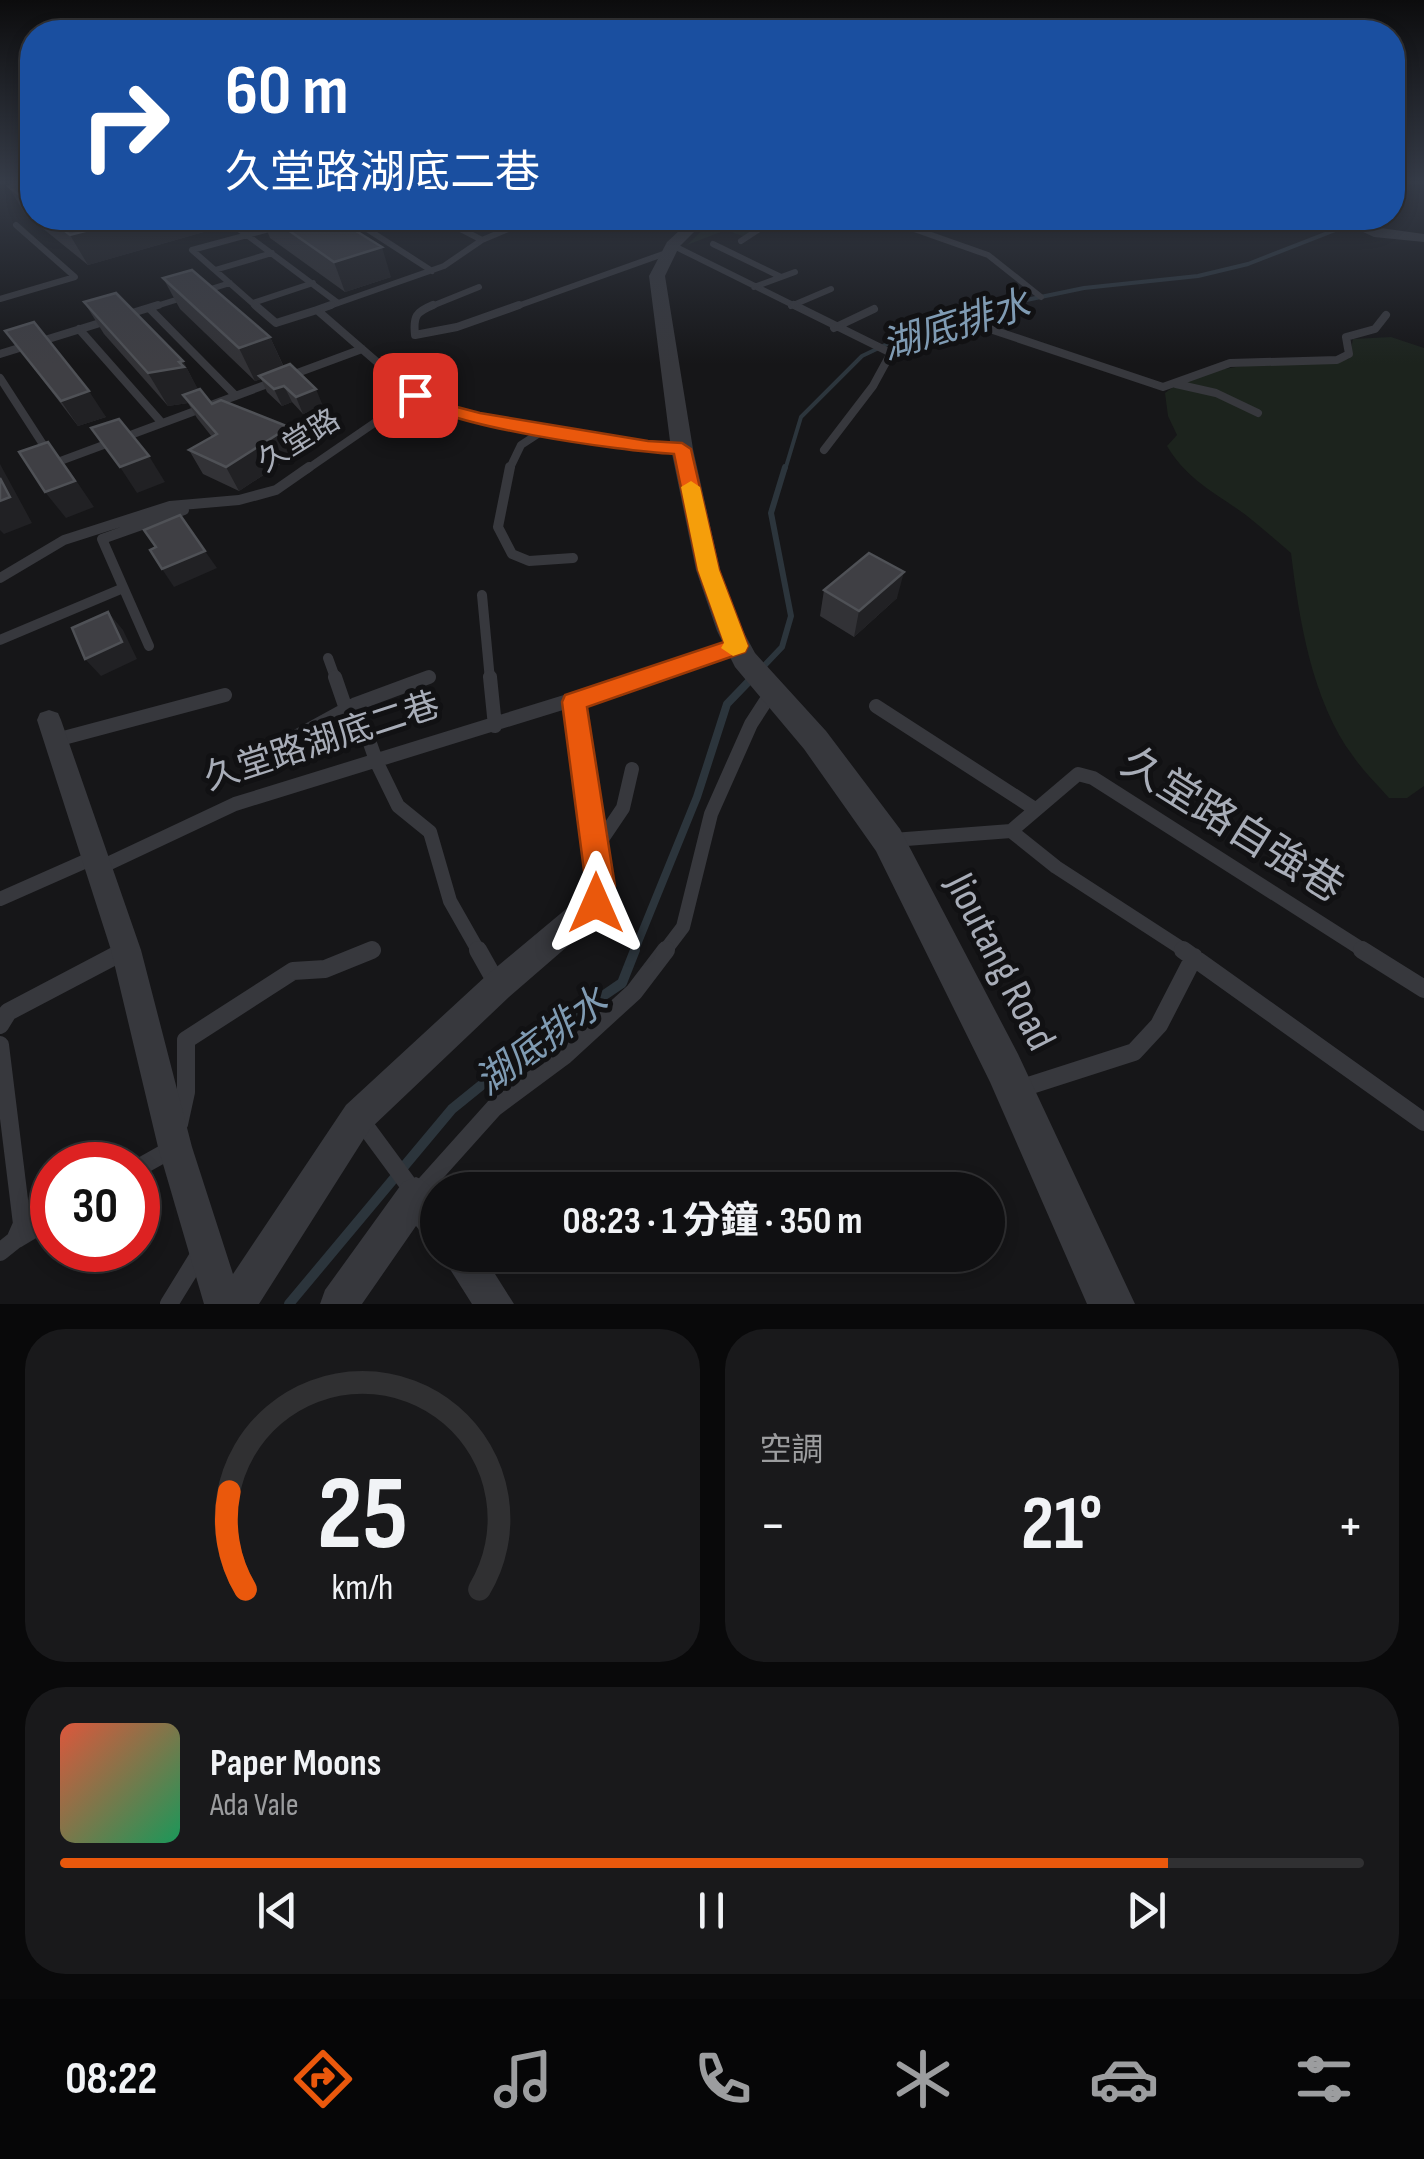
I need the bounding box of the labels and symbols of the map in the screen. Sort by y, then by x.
water label: 湖底排水 [877,282,1037,370]
pin [373,353,458,438]
street label: 久堂路 [251,402,347,480]
street label: 久堂路湖底二巷 [199,684,445,800]
street label: 久堂路自強巷 [1112,738,1352,914]
position arrow [544,851,648,955]
street label: Jioutang Road [933,864,1066,1059]
water label: 湖底排水 [467,978,618,1105]
speed limit sign: 30 [30,1142,160,1272]

